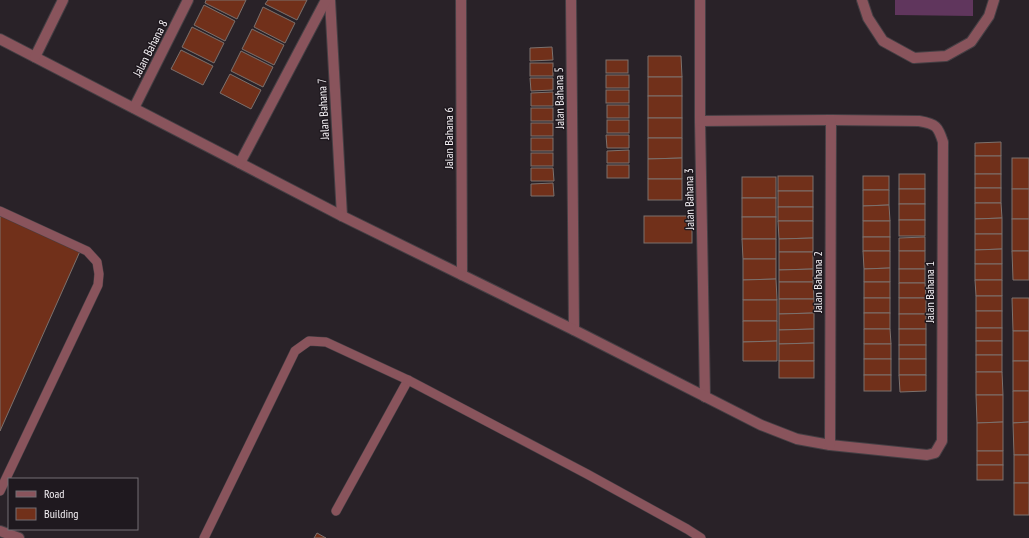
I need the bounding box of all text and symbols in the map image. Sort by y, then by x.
street label: Jalan Bahana 8 [129,17,171,80]
street label: Jalan Bahana 5 [551,67,567,130]
street label: Jalan Bahana 7 [314,78,332,141]
street label: Jalan Bahana 6 [441,107,456,170]
street label: Jalan Bahana 3 [681,168,697,231]
street label: Jalan Bahana 2 [810,251,825,314]
street label: Jalan Bahana 1 [922,261,937,324]
legend [8,478,138,530]
text: Road [44,486,64,501]
text: Building [44,506,79,521]

